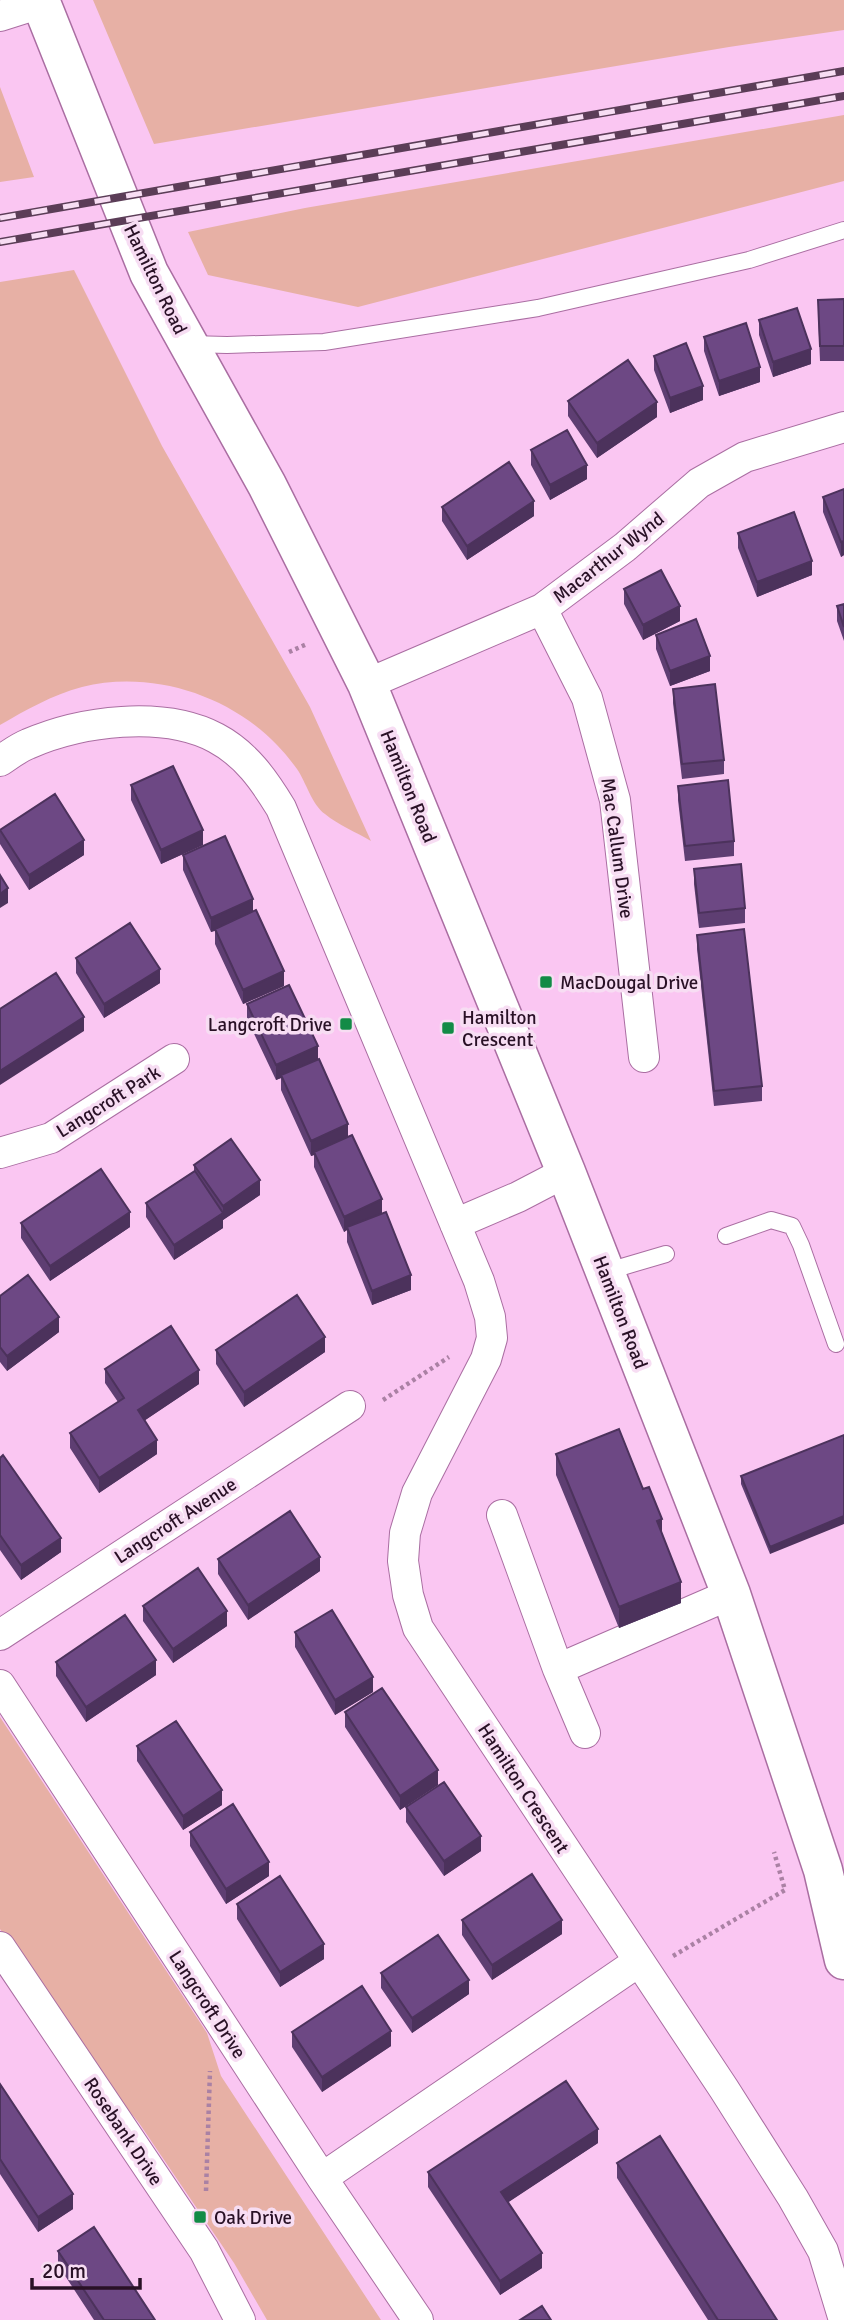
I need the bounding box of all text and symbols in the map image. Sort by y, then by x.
street label: Hamilton Road [118,220,192,338]
street label: Macarthur Wynd [548,507,669,609]
street label: Hamilton Road [375,726,442,846]
street label: Mac Callum Drive [595,776,639,920]
place label: MacDougal Drive [560,971,698,995]
marker: MacDougal Drive [538,974,554,990]
place label: Hamilton Crescent [462,1006,537,1052]
place label: Langcroft Drive [208,1013,332,1037]
marker: Langcroft Drive [338,1016,354,1032]
marker: Hamilton Crescent [440,1020,456,1036]
street label: Langcroft Park [52,1060,165,1143]
street label: Hamilton Road [587,1252,653,1372]
street label: Langcroft Avenue [110,1472,241,1569]
street label: Hamilton Crescent [472,1719,574,1858]
street label: Langcroft Drive [163,1946,251,2063]
street label: Rosebank Drive [78,2073,168,2190]
place label: Oak Drive [214,2206,292,2230]
marker: Oak Drive [192,2209,208,2225]
scale bar [32,2246,140,2290]
text: 20 m [42,2258,86,2284]

